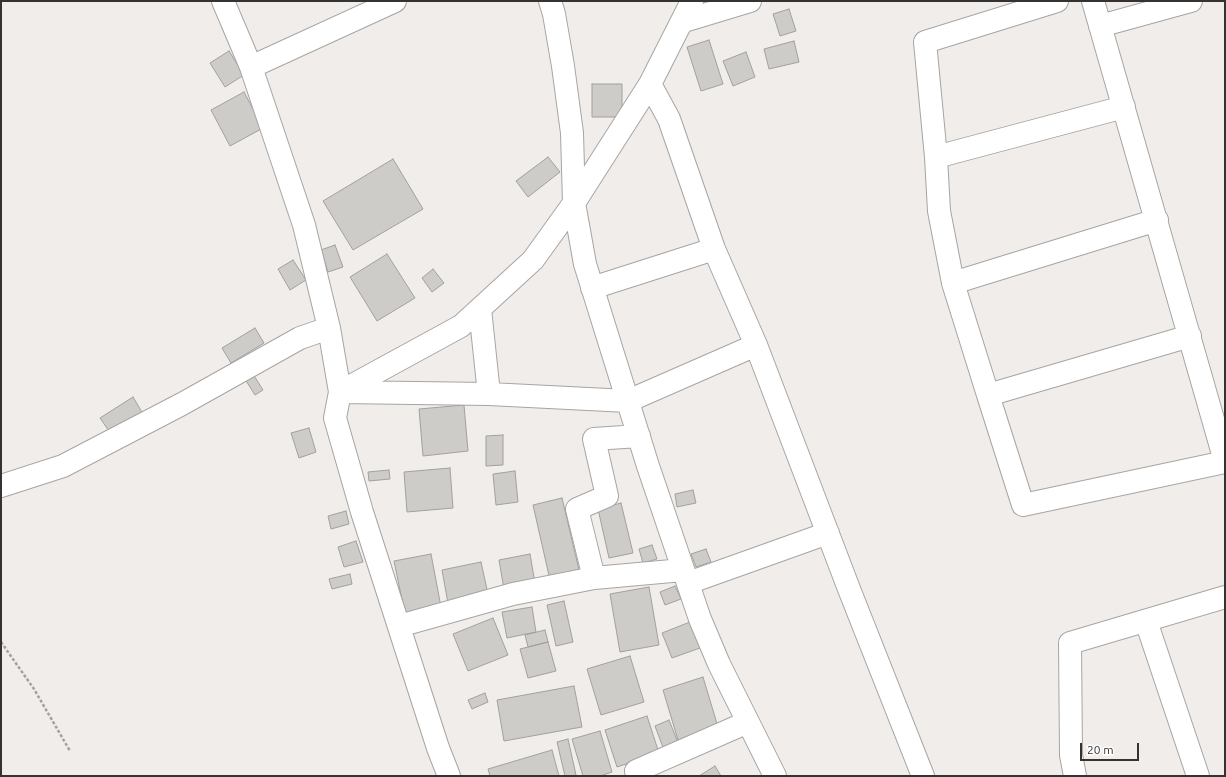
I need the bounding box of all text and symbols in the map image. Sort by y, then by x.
scale bar [1082,735,1141,761]
text: 20 m [1087,743,1114,756]

